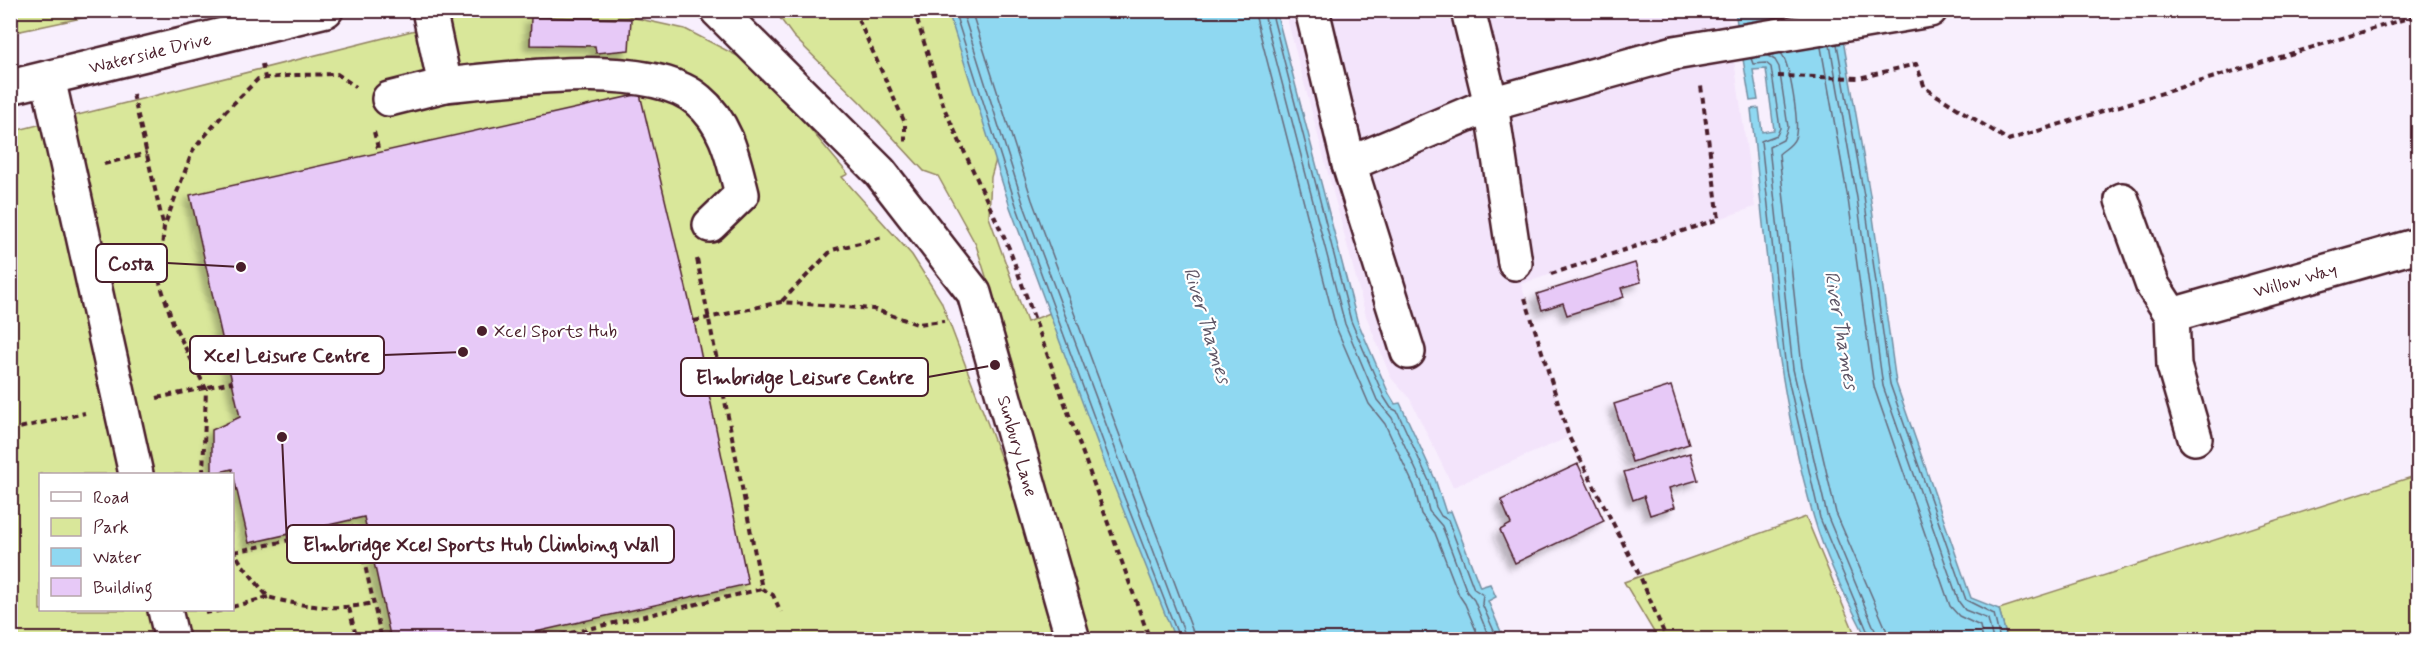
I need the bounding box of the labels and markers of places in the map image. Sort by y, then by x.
callout: Costa [96,244,167,282]
place label: Xcel Sports Hub [494,320,617,344]
marker: Xcel Sports Hub [475,324,489,338]
callout: Xcel Leisure Centre [190,336,384,374]
callout: Elmbridge Leisure Centre [681,358,928,396]
callout: Elmbridge Xcel Sports Hub Climbing Wall [287,525,674,563]

